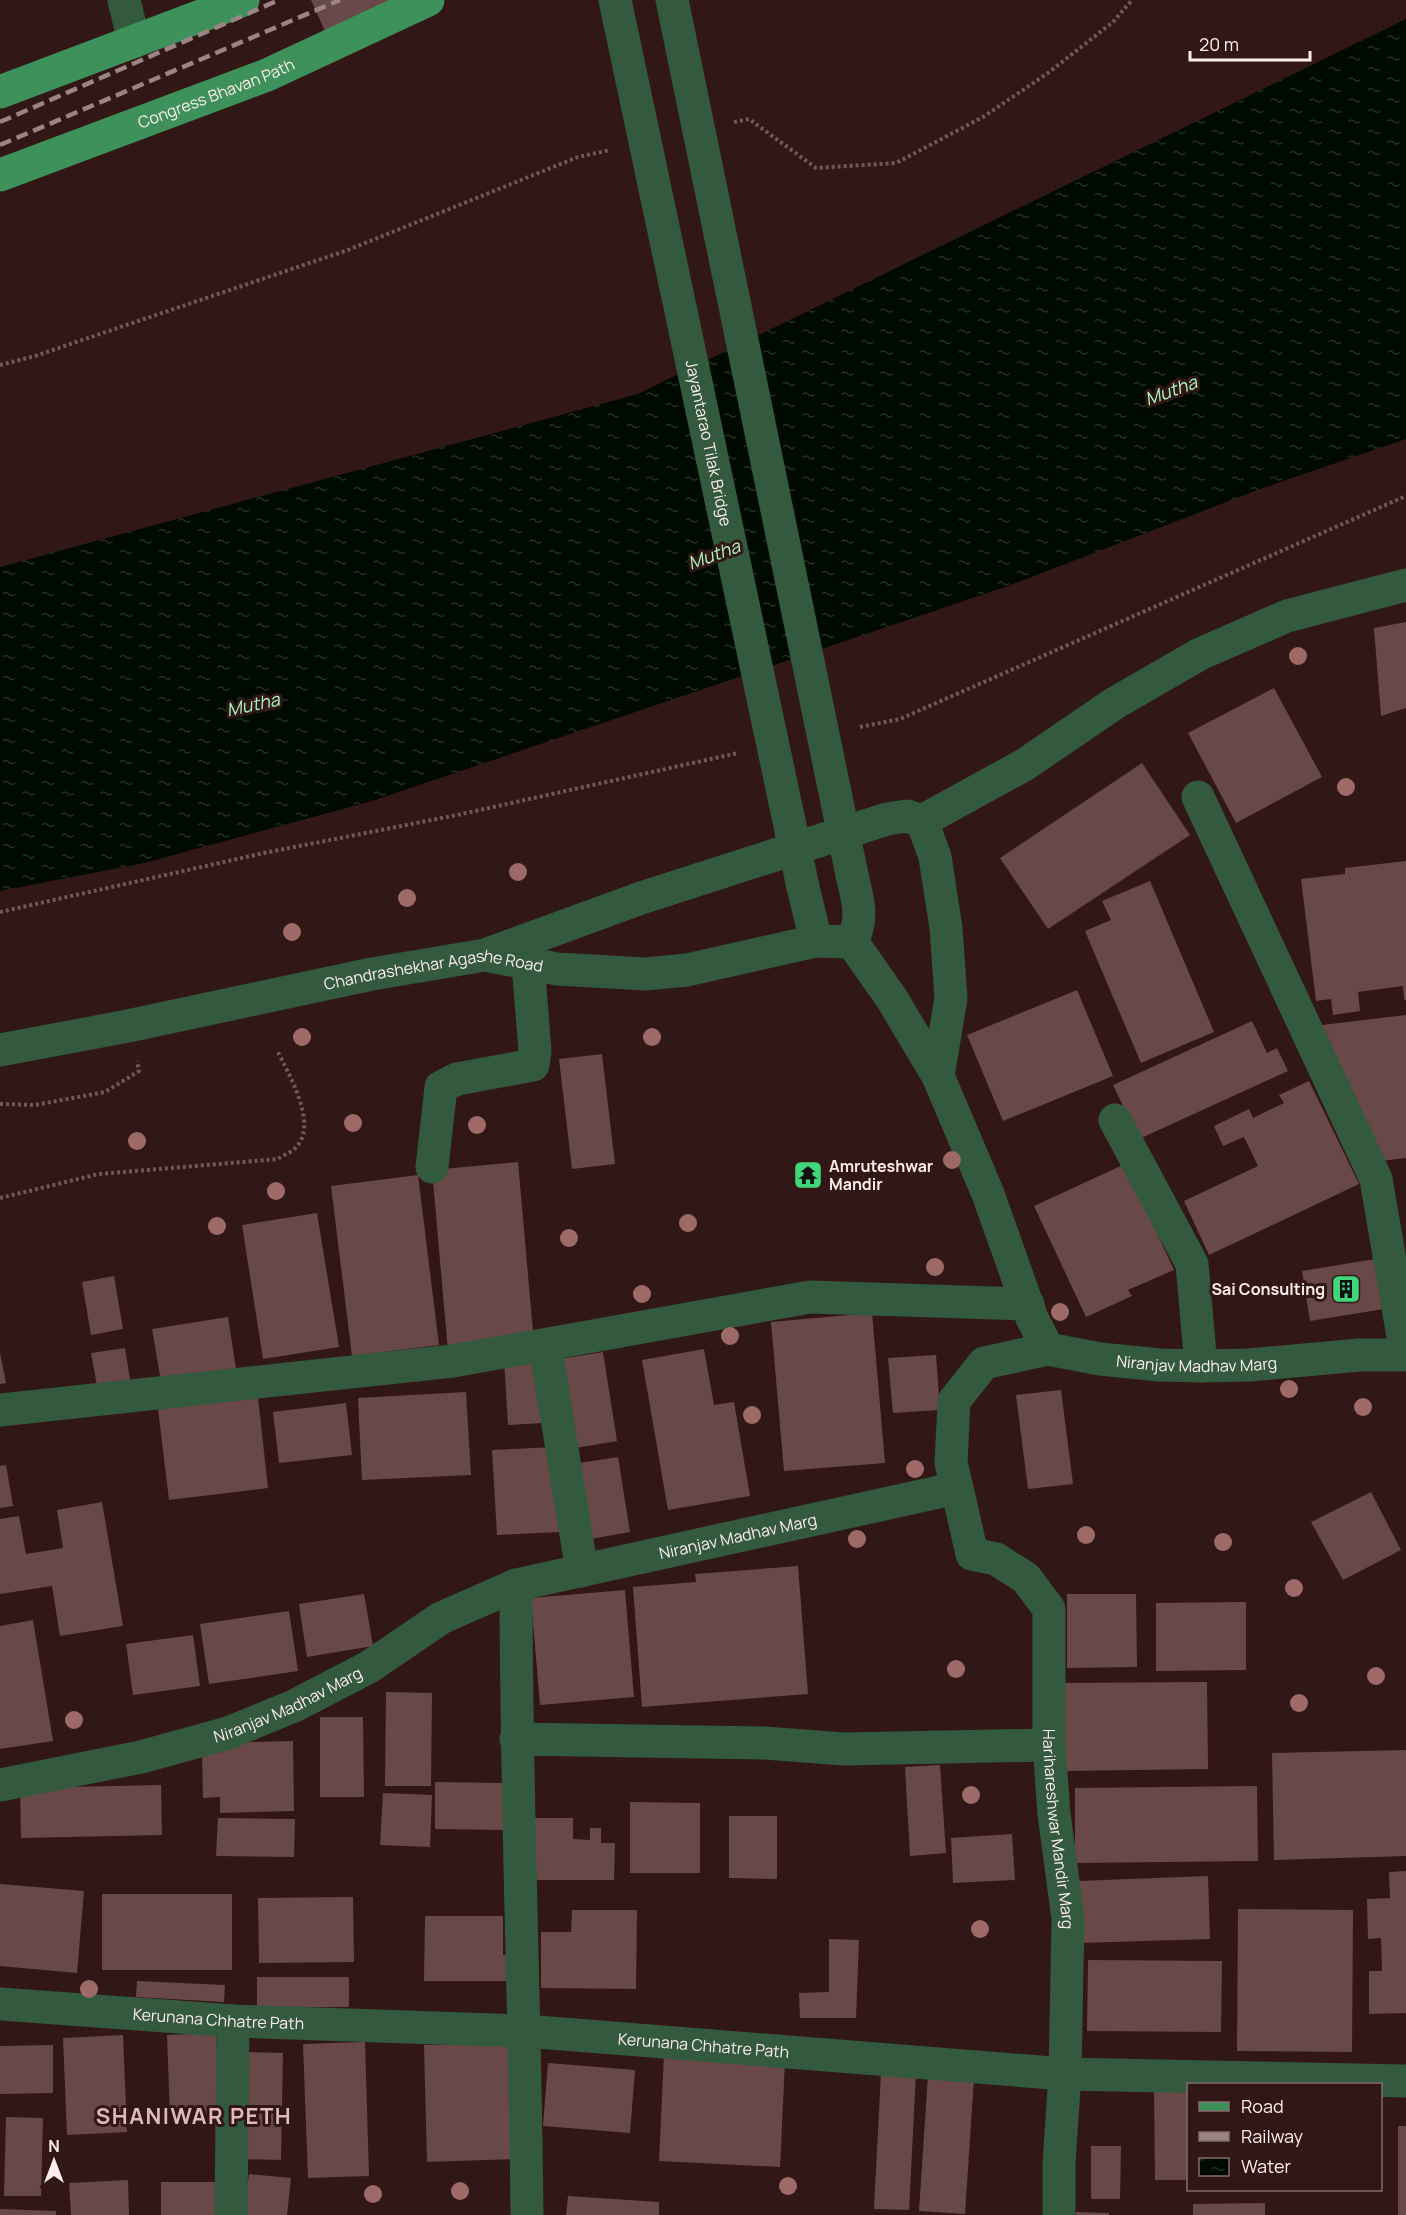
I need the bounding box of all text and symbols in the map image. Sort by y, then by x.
scale bar [1190,24,1310,62]
text: 20 m [1199,32,1239,56]
street label: Congress Bhavan Path [135,53,298,133]
street label: Jayantarao Tilak Bridge [681,358,737,528]
water label: Mutha [1141,369,1201,411]
water label: Mutha [684,533,744,575]
water label: Mutha [224,686,283,721]
street label: Chandrashekhar Agashe Road [322,944,545,995]
place label: Amruteshwar Mandir [829,1155,933,1195]
temple icon: Amruteshwar Mandir [792,1159,824,1191]
building icon: Sai Consulting [1330,1273,1362,1305]
place label: Sai Consulting [1211,1278,1325,1300]
street label: Niranjav Madhav Marg [1115,1350,1278,1377]
street label: Niranjav Madhav Marg [657,1508,819,1564]
street label: Niranjav Madhav Marg [211,1662,366,1747]
street label: Harihareshwar Mandir Marg [1038,1729,1079,1930]
street label: Kerunana Chhatre Path [132,2003,305,2034]
street label: Kerunana Chhatre Path [617,2027,790,2063]
legend [1187,2083,1382,2191]
text: Road [1241,2094,1284,2118]
district label: SHANIWAR PETH [96,2101,292,2131]
text: Railway [1241,2124,1303,2148]
north arrow [24,2131,84,2191]
text: N [48,2135,60,2157]
text: Water [1241,2154,1291,2178]

